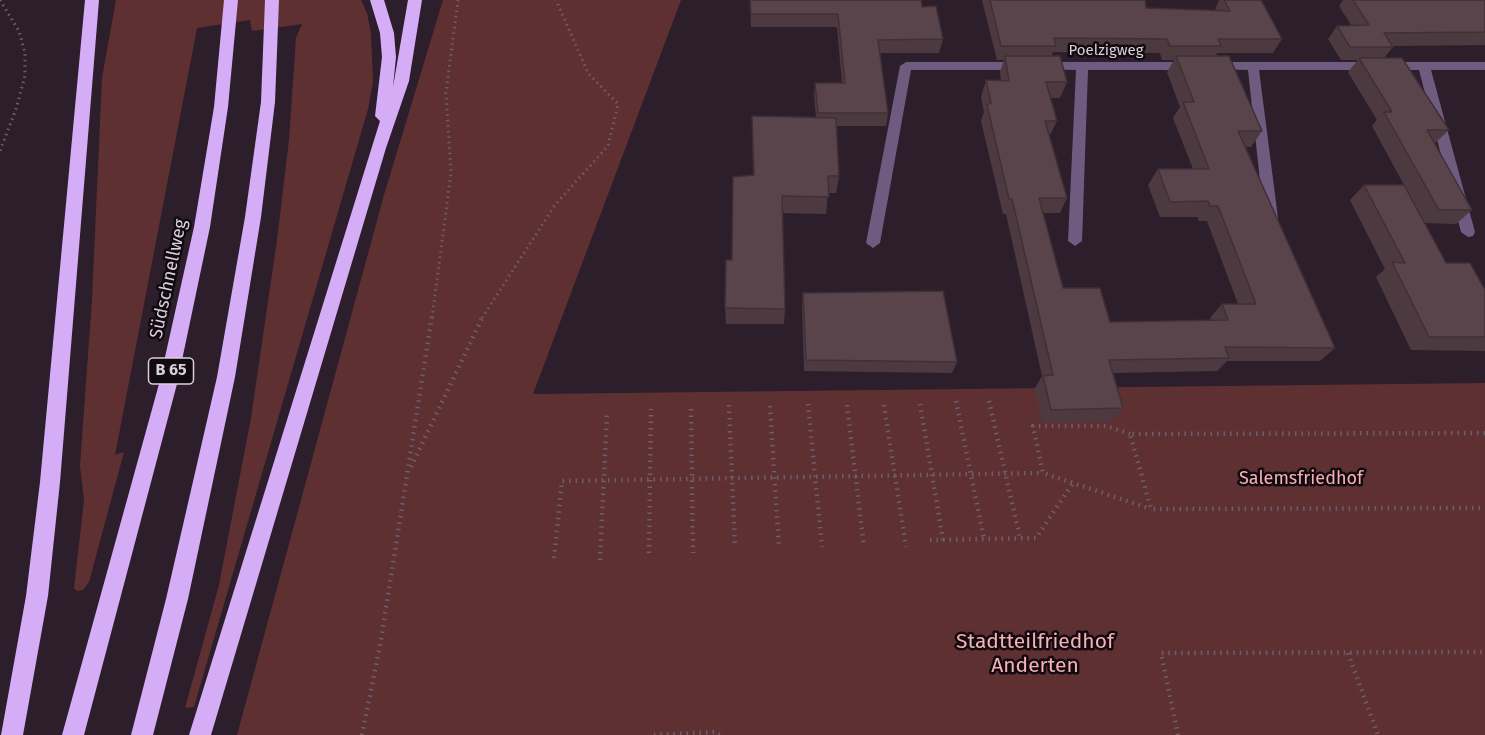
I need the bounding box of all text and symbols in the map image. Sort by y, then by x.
street label: Poelzigweg [1068,42,1144,60]
street label: Südschnellweg [146,217,192,341]
road number: B 65 [148,358,194,384]
park label: Salemsfriedhof [1239,468,1363,490]
park label: Stadtteilfriedhof Anderten [956,629,1114,679]

